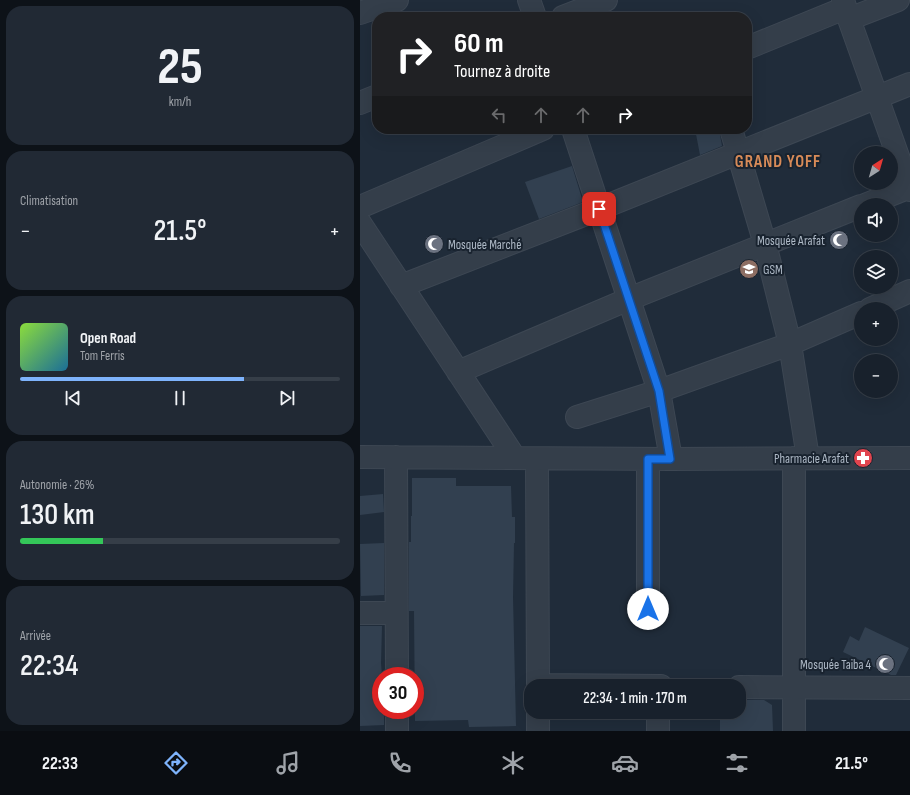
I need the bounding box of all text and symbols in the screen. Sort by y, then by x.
text: 60 m [454,27,503,60]
icon: right [388,28,440,80]
text: 25 [157,36,203,99]
text: Tournez à droite [454,61,550,82]
text: km/h [169,94,191,110]
icon: left [488,104,510,126]
icon: ahead [530,104,552,126]
icon: ahead [572,104,594,126]
icon: right [614,104,636,126]
north arrow [854,146,898,190]
map controls [854,146,898,398]
district label: GRAND YOFF [735,152,821,172]
pin [582,192,616,226]
text: Climatisation [20,193,78,209]
icon: arrive [588,198,610,220]
button: sound [854,198,898,242]
text: 21.5° [153,213,207,249]
text: − [20,218,31,245]
text: + [329,218,340,245]
mosque icon: Mosquée Arafat [828,229,850,251]
mosque icon: Mosquée Marché [423,233,445,255]
place label: Mosquée Arafat [757,233,825,249]
place label: Mosquée Marché [448,237,521,253]
button: layers [854,250,898,294]
school or university icon: GSM [738,258,760,280]
place label: GSM [763,262,783,278]
button: + [854,302,898,346]
text: Open Road [80,329,136,348]
text: Tom Ferris [80,348,125,364]
button: − [854,354,898,398]
icon: previous [62,387,84,409]
icon: pause [169,387,191,409]
icon: next [276,387,298,409]
pharmacy icon: Pharmacie Arafat [852,447,874,469]
place label: Pharmacie Arafat [774,451,849,467]
text: Autonomie · 26% [20,477,94,493]
text: 130 km [20,497,95,533]
position arrow [627,588,669,630]
text: Arrivée [20,628,51,644]
text: 22:34 [20,648,78,684]
mosque icon: Mosquée Taiba 4 [874,653,896,675]
place label: Mosquée Taiba 4 [800,657,872,673]
speed limit sign: 30 [372,667,424,719]
text: 22:34 · 1 min · 170 m [583,689,687,708]
icon: directions [162,749,190,777]
icon: music [274,749,302,777]
icon: phone [386,749,414,777]
icon: climate [499,749,527,777]
icon: car [611,749,639,777]
icon: filters [723,749,751,777]
text: 22:33 [42,753,78,774]
text: 21.5° [835,753,868,774]

